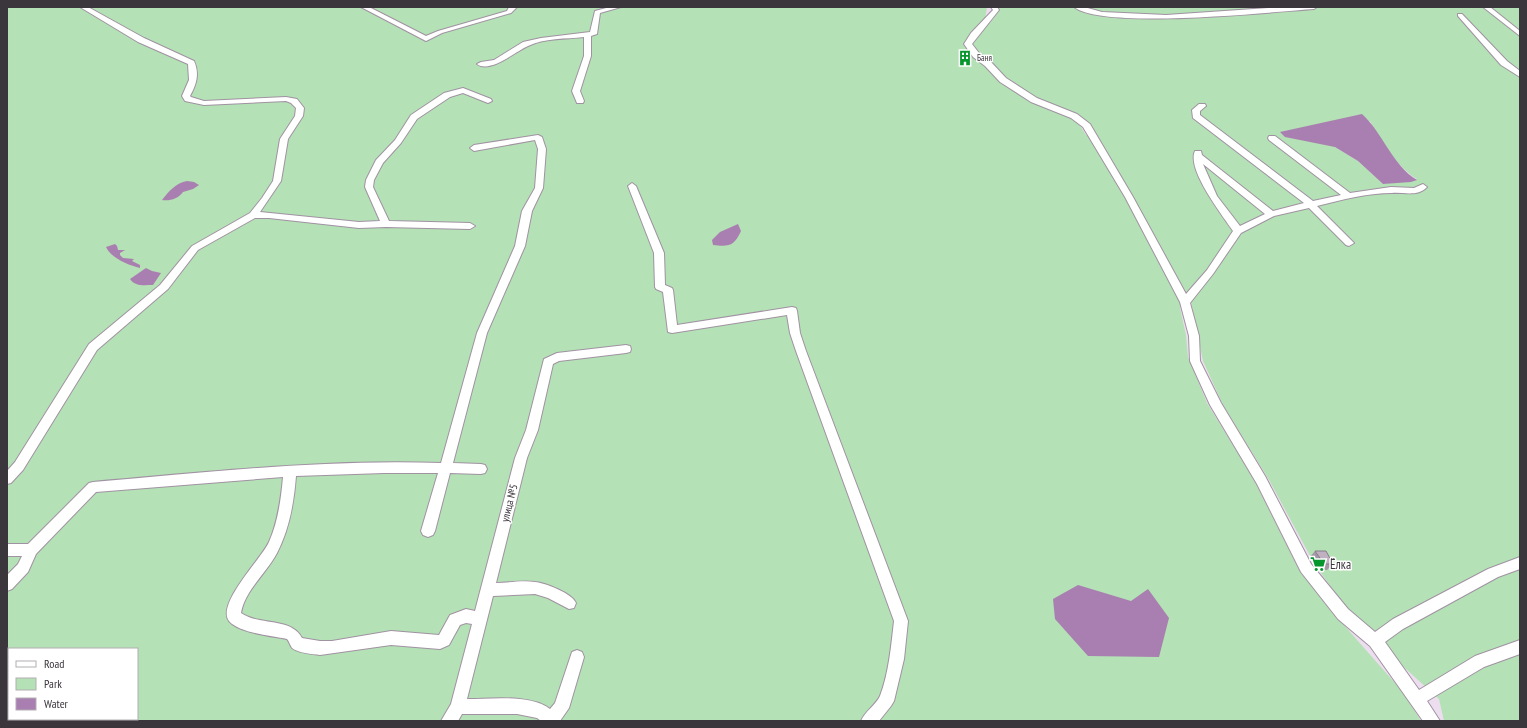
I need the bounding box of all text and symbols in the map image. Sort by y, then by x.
building icon: Баня [956,49,974,67]
place label: Баня [977,52,992,63]
street label: улица №5 [497,482,521,524]
supermarket icon: Ёлка [1309,555,1327,573]
place label: Ёлка [1330,556,1351,573]
legend [8,648,138,720]
text: Road [44,656,64,671]
text: Park [44,676,62,691]
text: Water [44,696,69,711]

